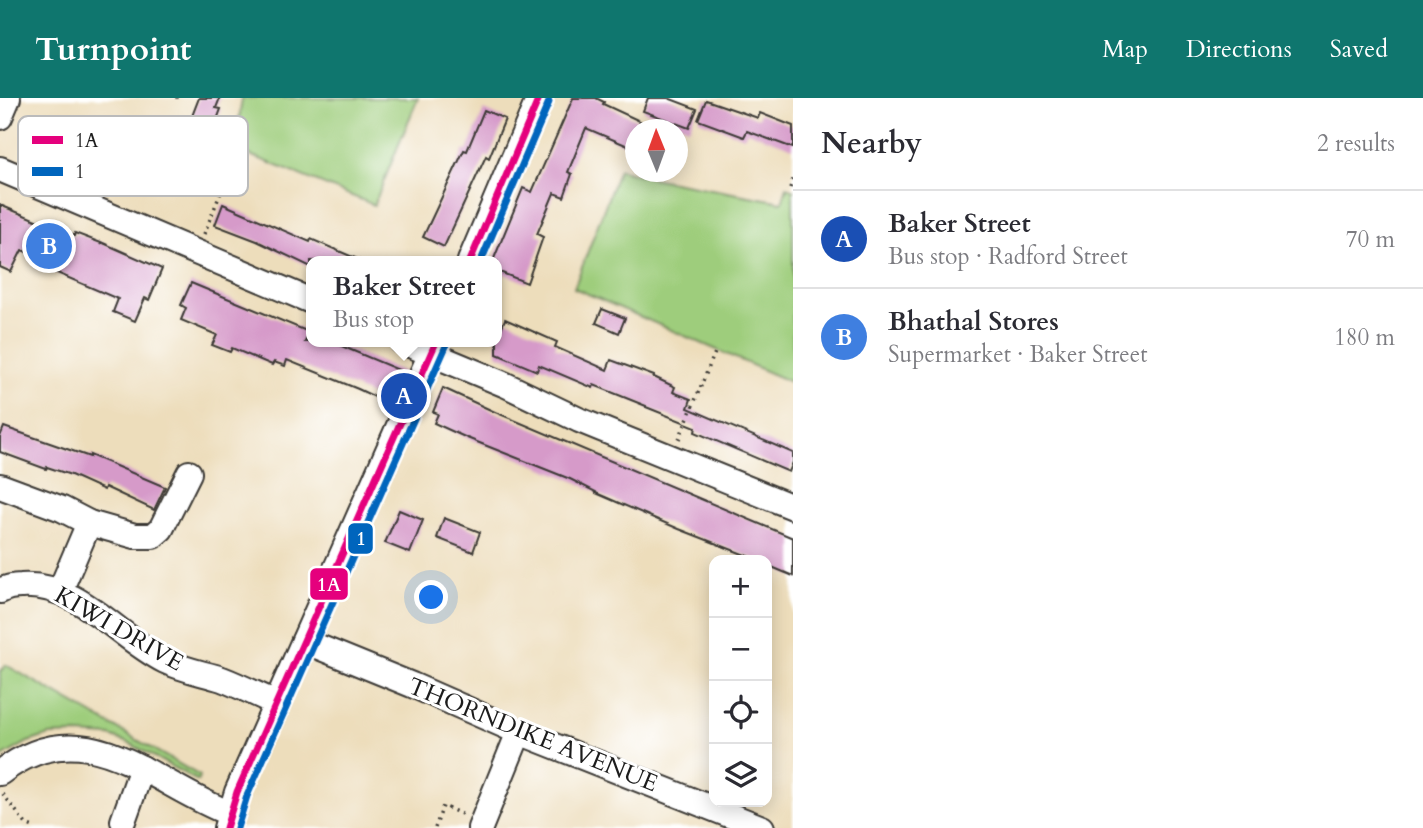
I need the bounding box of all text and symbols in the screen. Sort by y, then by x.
text: Turnpoint [35,27,191,72]
text: Map [1102,33,1148,66]
text: Directions [1186,33,1292,66]
text: Saved [1330,33,1388,66]
legend [18,116,248,196]
north arrow [625,119,688,182]
text: Nearby [821,123,922,164]
text: 1A [75,128,99,154]
text: 2 results [1317,128,1395,159]
text: 1 [75,159,85,185]
text: Baker Street [888,206,1031,241]
pin: B [26,220,72,272]
text: A [835,224,853,255]
text: 70 m [1346,224,1395,255]
text: Bus stop · Radford Street [888,241,1128,272]
popup [306,256,502,347]
text: Baker Street [333,269,475,304]
text: Bus stop [333,304,414,335]
text: Bhathal Stores [888,304,1059,339]
text: B [836,322,852,353]
text: 180 m [1334,322,1395,353]
text: Supermarket · Baker Street [888,339,1147,370]
pin: A [381,370,427,422]
line badge: 1 [347,522,374,555]
text: 1 [356,526,366,552]
map controls [709,555,772,807]
button: + [709,555,772,618]
line badge: 1A [309,567,349,601]
text: 1A [317,572,342,598]
street label: KIWI DRIVE [48,579,190,679]
your location [414,580,448,614]
button: − [709,618,772,681]
street label: THORNDIKE AVENUE [403,670,663,800]
button: locate [709,681,772,744]
button: layers [709,744,772,807]

